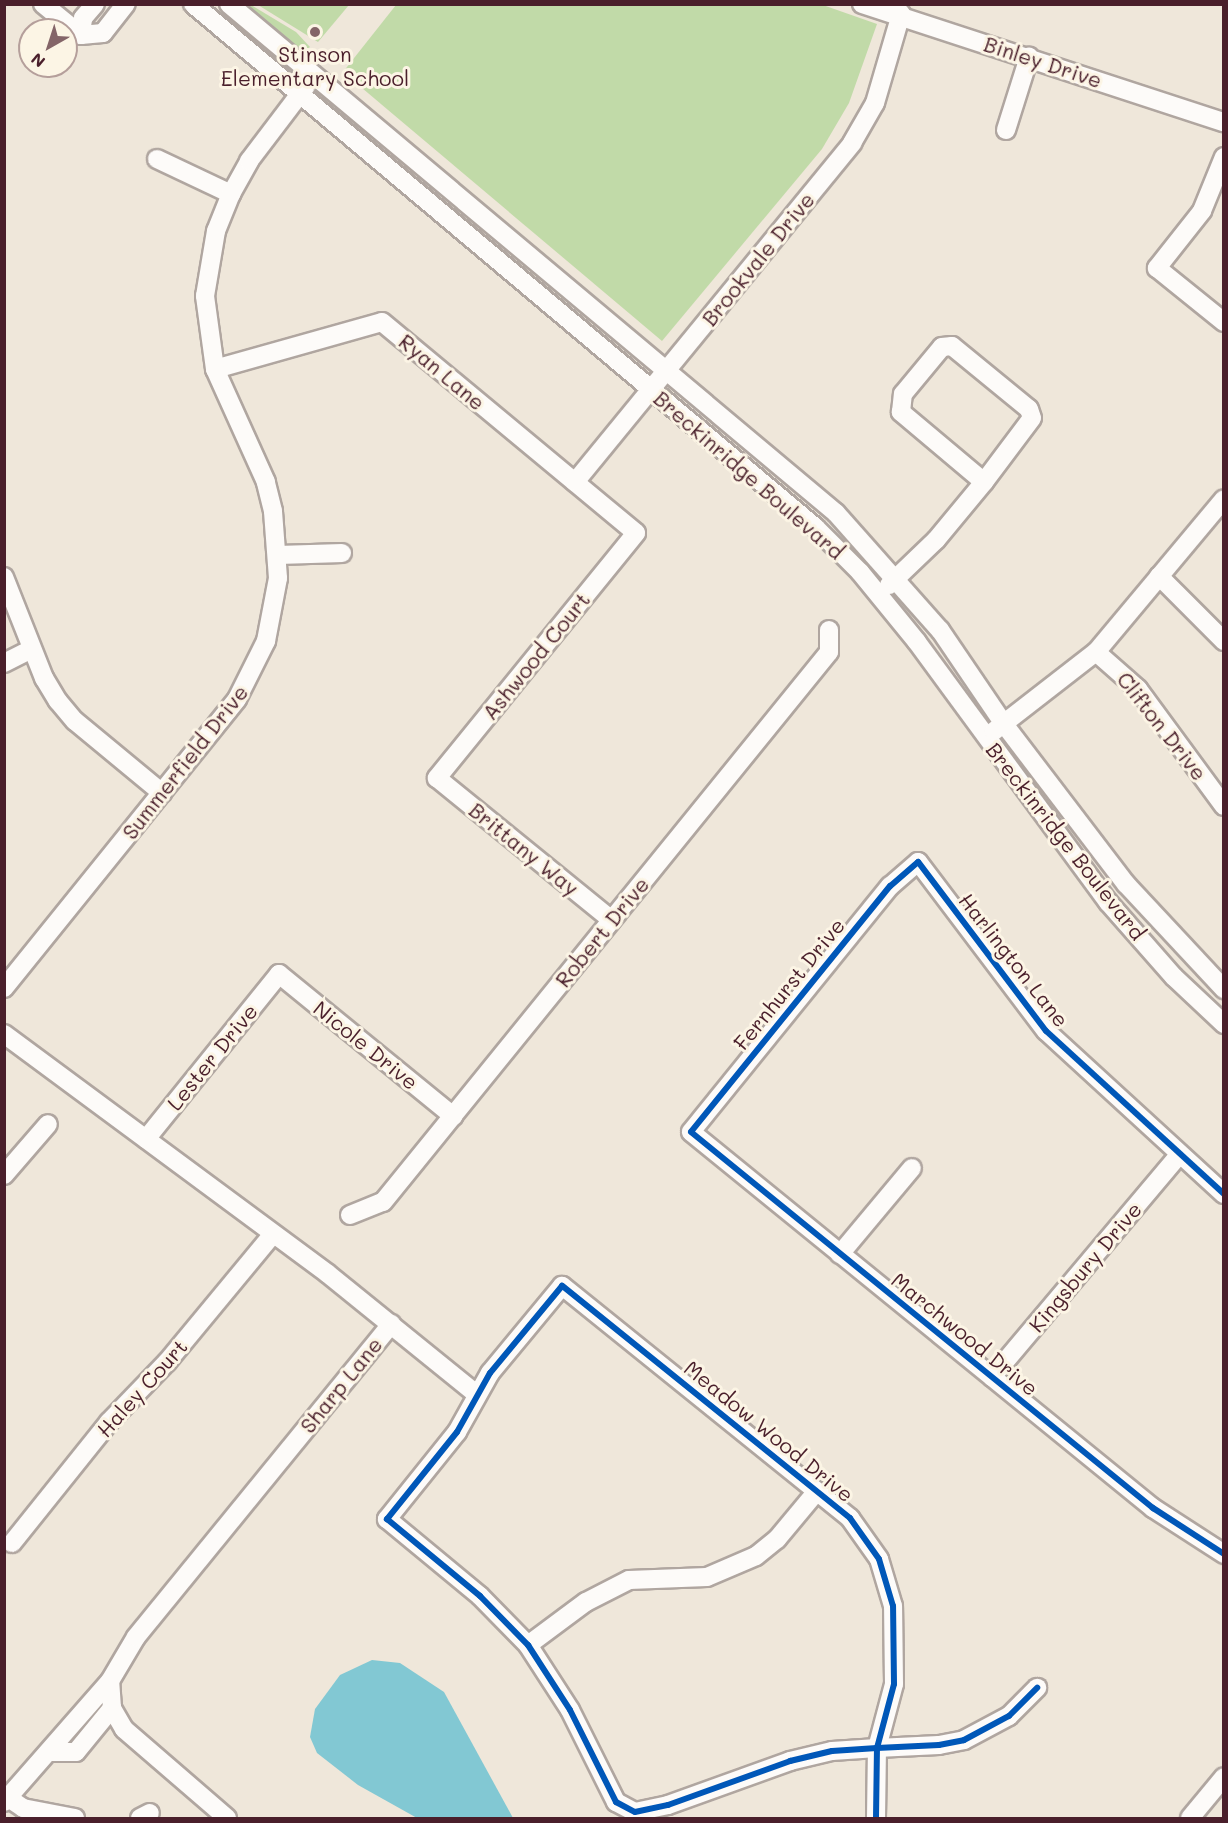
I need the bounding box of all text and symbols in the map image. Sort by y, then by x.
north arrow [18,18,78,78]
marker: Stinson Elementary School [308,25,322,39]
street label: Binley Drive [981,31,1105,93]
place label: Stinson Elementary School [221,41,409,91]
text: N [26,49,49,73]
street label: Brookvale Drive [697,187,819,331]
street label: Ryan Lane [394,329,490,415]
street label: Breckinridge Boulevard [649,386,849,564]
street label: Ashwood Court [477,587,595,725]
street label: Clifton Drive [1112,667,1212,785]
street label: Summerfield Drive [117,680,253,844]
street label: Breckinridge Boulevard [981,737,1151,945]
street label: Brittany Way [464,797,584,901]
street label: Robert Drive [550,872,654,992]
street label: Harlington Lane [954,888,1074,1032]
street label: Fernhurst Drive [728,913,850,1055]
street label: Nicole Drive [309,995,423,1095]
street label: Lester Drive [162,999,262,1115]
street label: Kingsbury Drive [1023,1197,1147,1337]
street label: Marchwood Drive [887,1267,1043,1401]
street label: Sharp Lane [295,1332,387,1438]
street label: Haley Court [92,1334,192,1442]
street label: Meadow Wood Drive [679,1355,859,1507]

